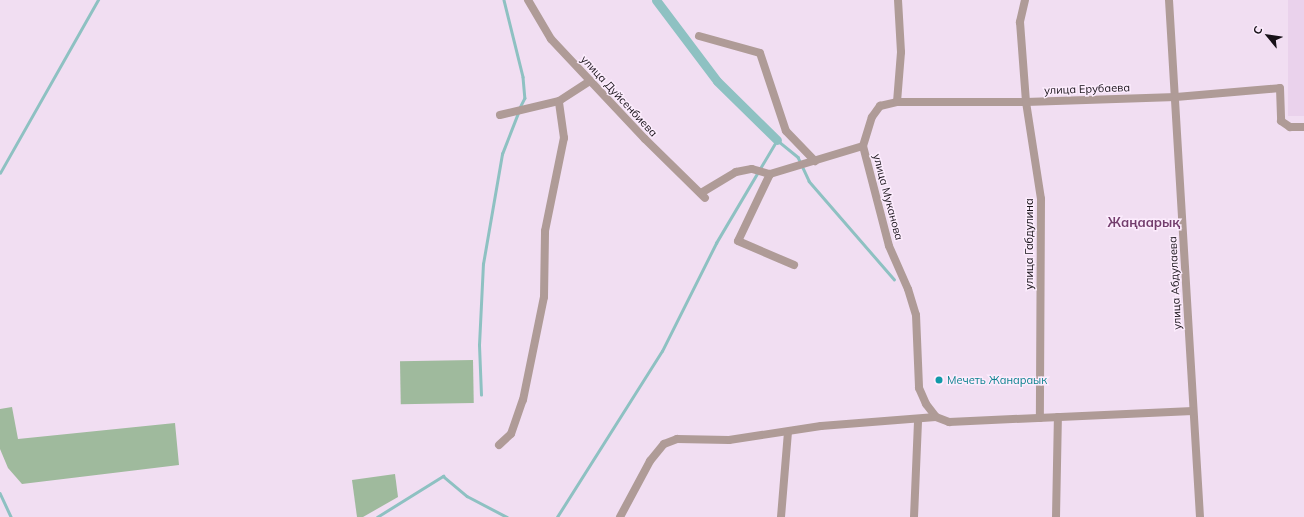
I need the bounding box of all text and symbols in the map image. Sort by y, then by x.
north arrow [1248,16,1288,56]
text: С [1250,23,1265,37]
street label: улица Дуйсенбиева [578,53,660,139]
street label: улица Ерубаева [1044,81,1130,97]
street label: улица Муканова [870,152,906,242]
street label: улица Габдулина [1022,198,1036,290]
district label: Жаңаарық [1108,214,1180,230]
street label: улица Абдулаева [1166,236,1184,330]
place label: Мечеть Жанараык [947,373,1047,387]
marker: Мечеть Жанараык [934,375,944,385]

